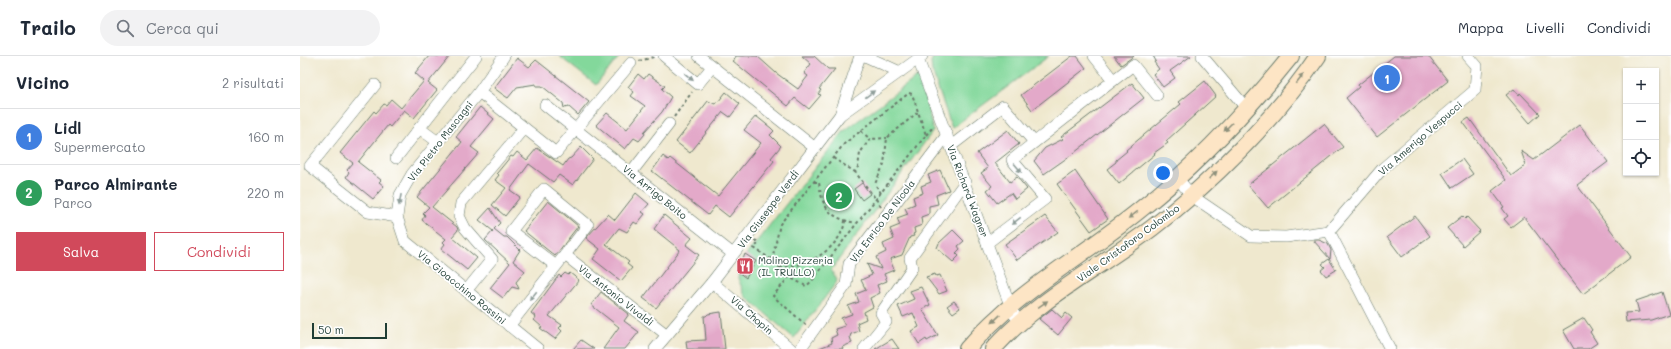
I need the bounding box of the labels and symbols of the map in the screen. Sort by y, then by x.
pin: 1 [1374,63,1400,93]
one-way arrow [684,72,695,81]
one-way arrow [1296,74,1305,85]
one-way arrow [865,90,875,98]
street label: Via Pietro Mascagni [404,98,476,184]
street label: Via Amerigo Vespucci [1375,98,1465,178]
one-way arrow [1224,122,1233,133]
street label: Via Richard Wagner [944,143,992,239]
street label: Via Arrigo Boito [620,162,690,222]
one-way arrow [1014,162,1023,173]
your location [1153,163,1173,183]
street label: Via Giuseppe Verdi [734,167,802,251]
one-way arrow [1208,170,1218,180]
street label: Via Enrico De Nicola [846,177,918,265]
pin: 2 [826,181,852,211]
one-way arrow [396,194,402,206]
street label: Viale Cristoforo Colombo [1074,201,1182,285]
one-way arrow [1128,211,1138,219]
one-way arrow [1011,217,1022,225]
street label: Via Gioacchino Rossini [415,247,509,327]
place label: Molino Pizzeria (IL TRULLO) [758,253,833,279]
restaurant icon: Molino Pizzeria (IL TRULLO) [735,256,755,276]
street label: Via Antonio Vivaldi [575,261,657,329]
one-way arrow [528,290,537,301]
street label: Via Chopin [728,293,776,337]
one-way arrow [1037,300,1048,308]
one-way arrow [991,314,1001,324]
scale bar [312,321,387,340]

